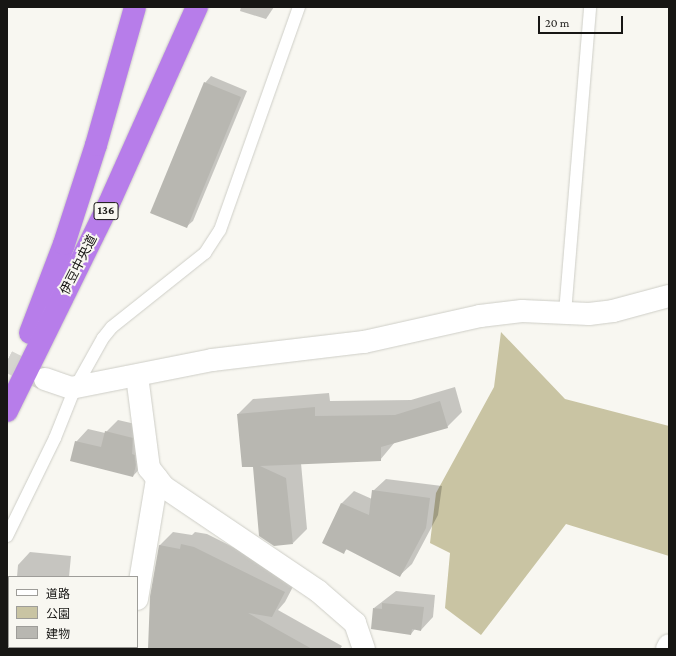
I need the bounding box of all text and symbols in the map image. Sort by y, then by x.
scale bar [540,8,625,34]
text: 20 m [545,16,569,30]
road number: 136 [93,201,119,221]
street label: 伊豆中央道 [57,233,101,297]
legend [8,576,138,648]
text: 道路 [46,587,70,601]
text: 公園 [46,607,70,621]
text: 建物 [46,627,70,641]

